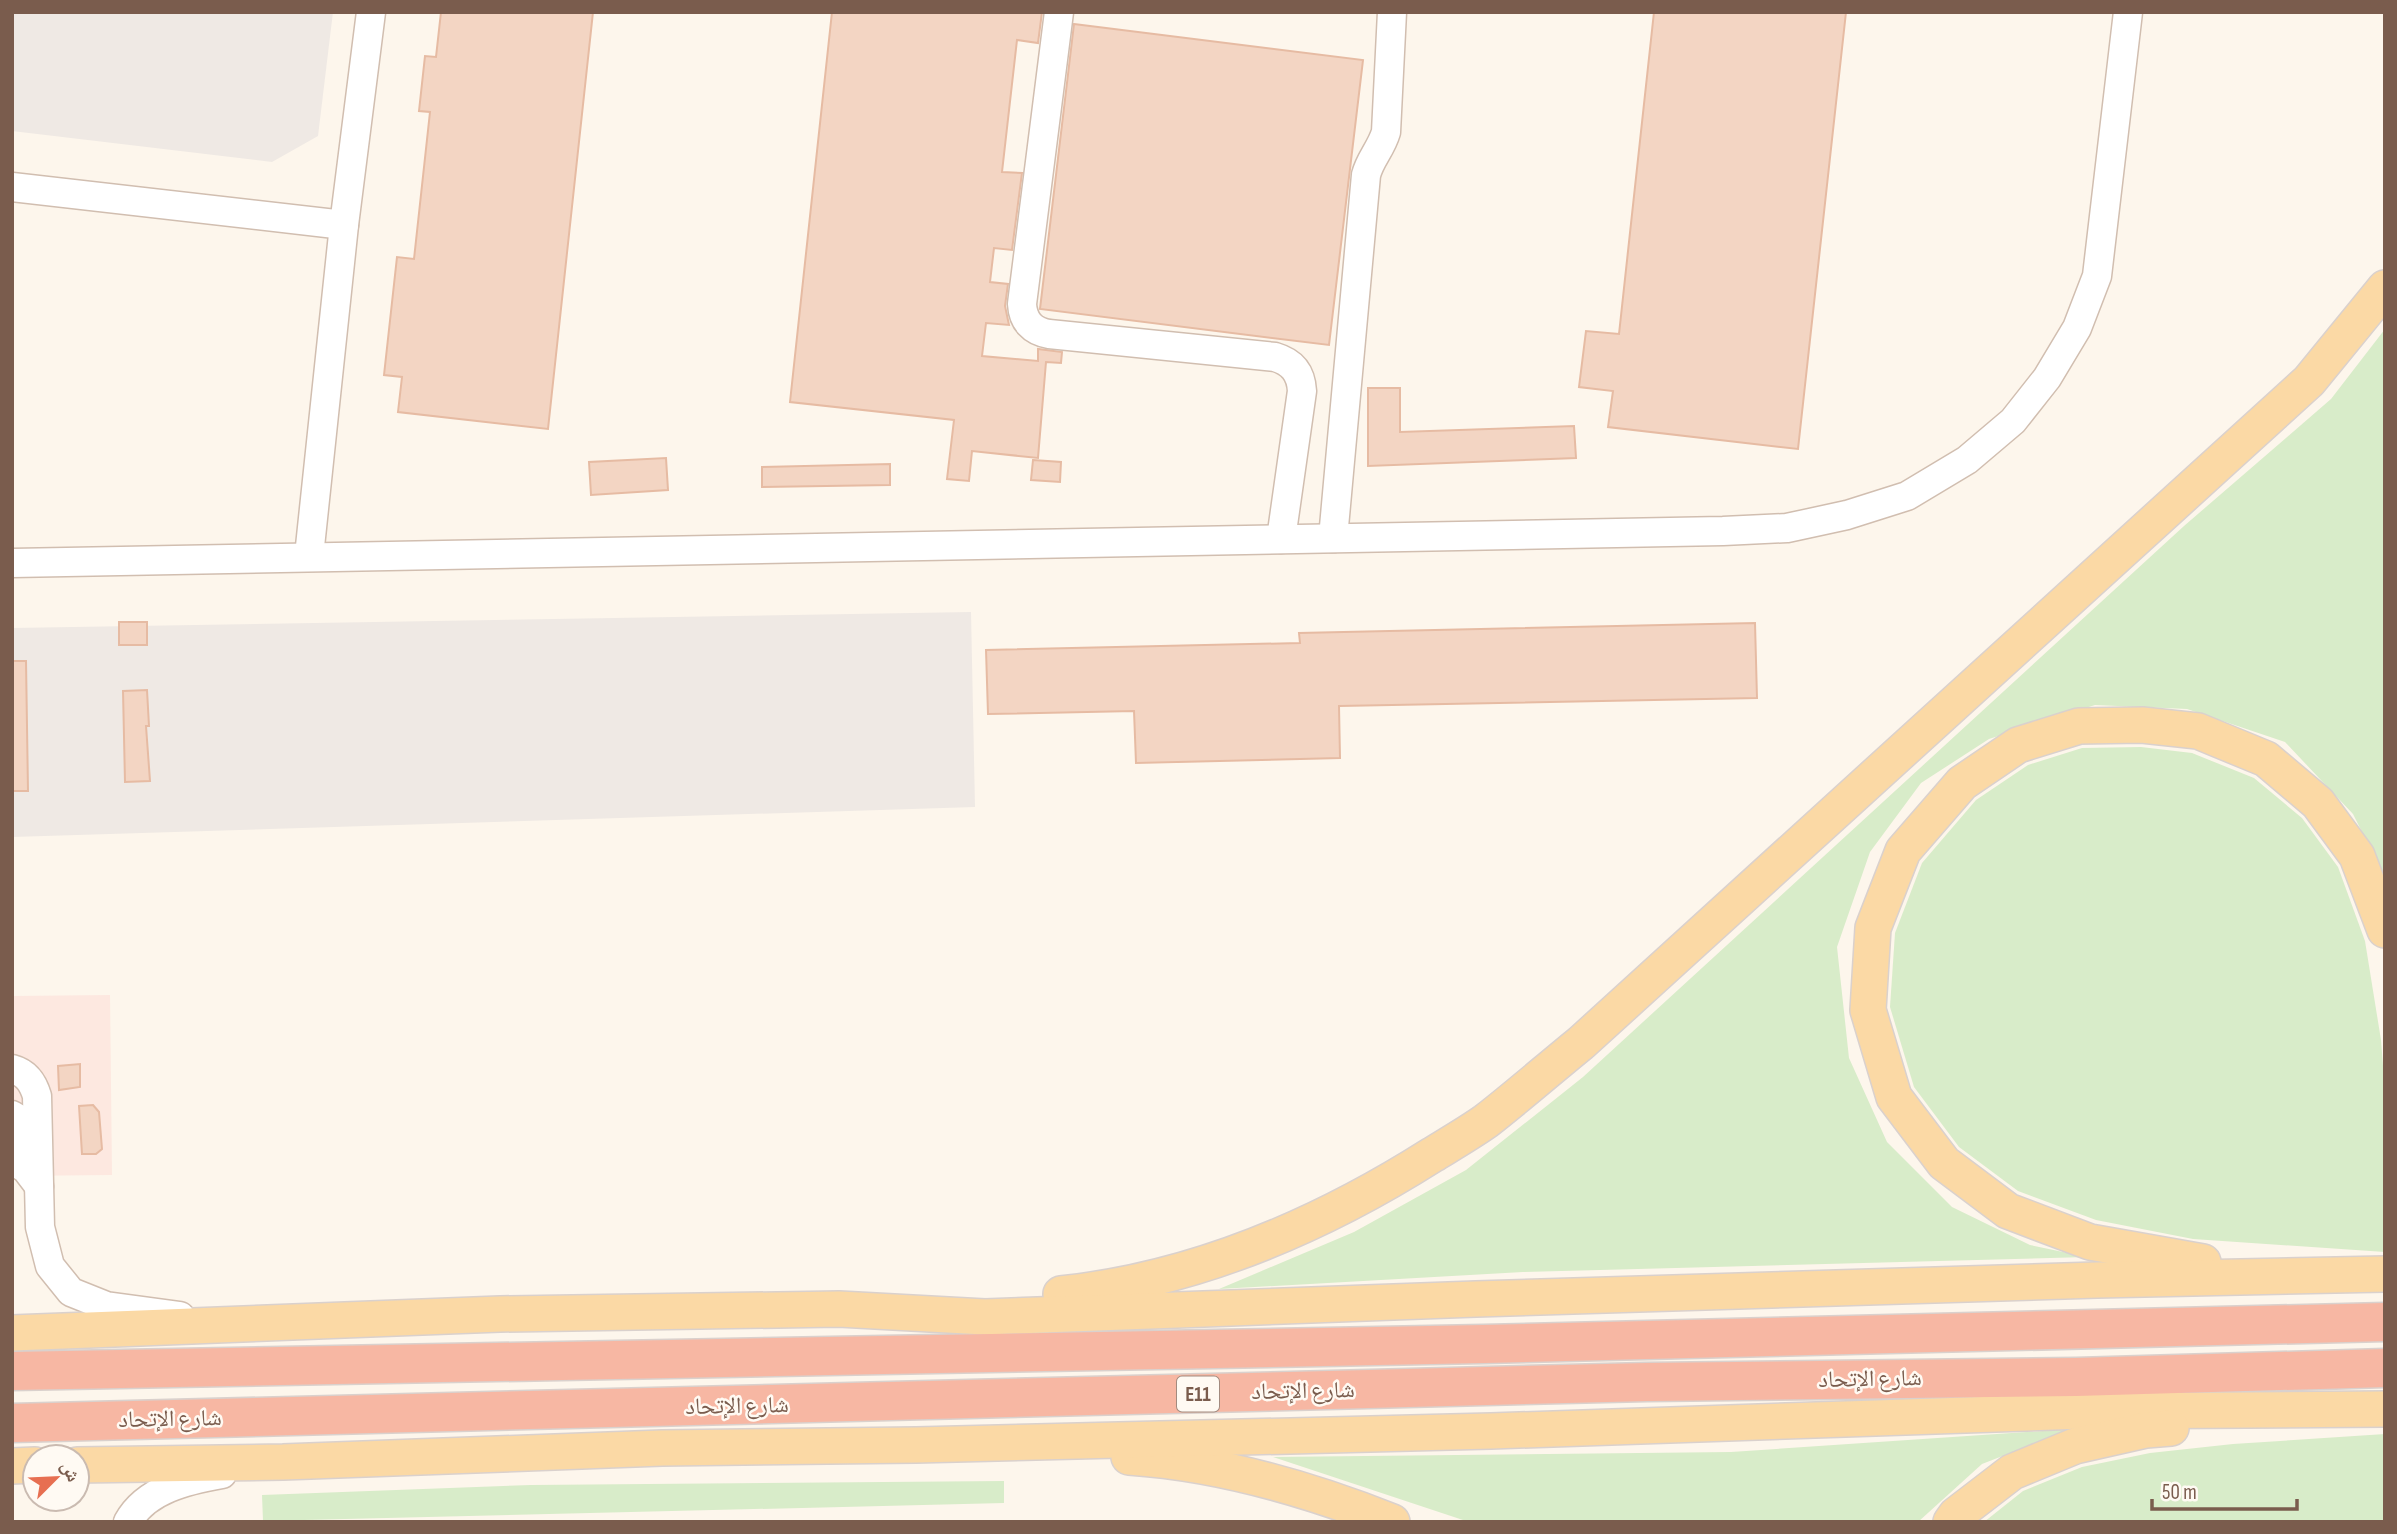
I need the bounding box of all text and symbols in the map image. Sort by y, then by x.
street label: شارع الإتحاد [1818,1364,1922,1394]
road number: E11 [1177,1376,1219,1412]
street label: شارع الإتحاد [1251,1376,1355,1406]
street label: شارع الإتحاد [685,1391,789,1421]
street label: شارع الإتحاد [118,1404,222,1434]
north arrow [21,1443,91,1513]
text: ش [56,1458,85,1486]
scale bar [2152,1468,2297,1512]
text: 50 m [2162,1480,2197,1505]

